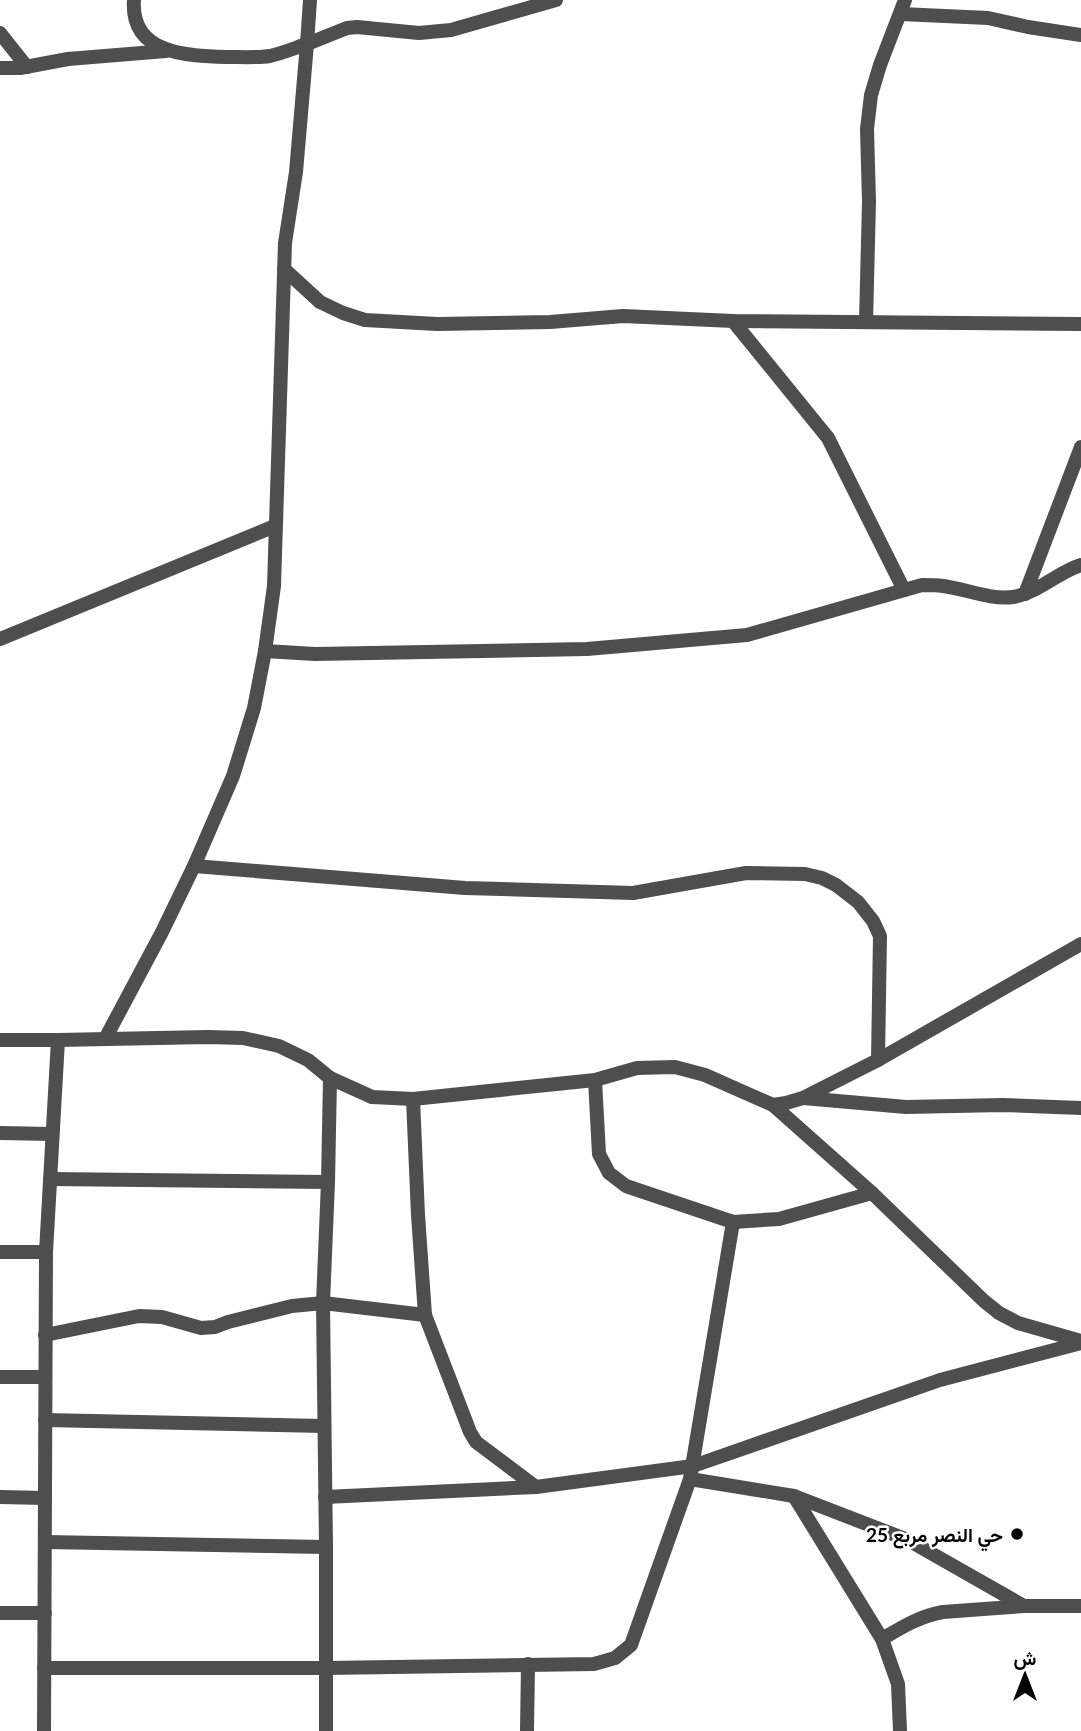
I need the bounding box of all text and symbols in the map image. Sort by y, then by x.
place label: حي النصر مربع 25 [866,1523,1003,1552]
marker: حي النصر مربع 25 [1009,1526,1025,1542]
north arrow [990,1640,1060,1710]
text: ش [1014,1646,1037,1670]

